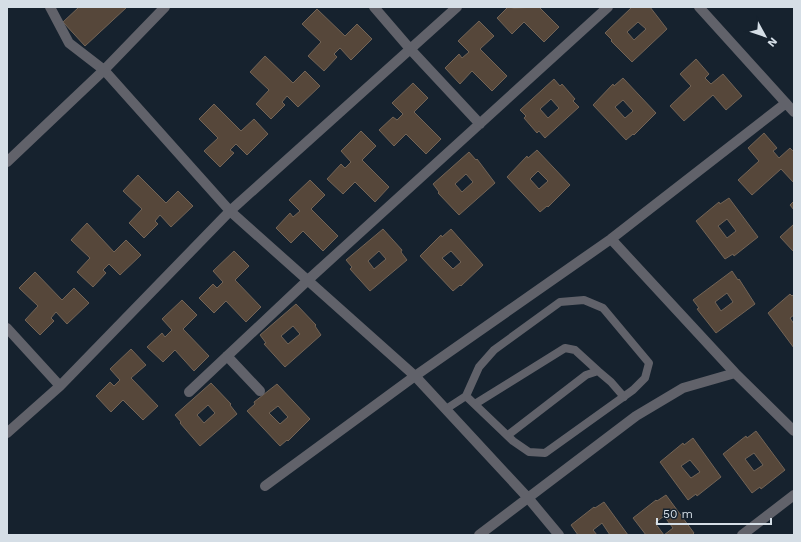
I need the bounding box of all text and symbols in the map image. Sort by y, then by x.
north arrow [745,16,785,56]
text: N [765,35,780,49]
scale bar [657,500,771,526]
text: 50 m [663,507,693,521]

